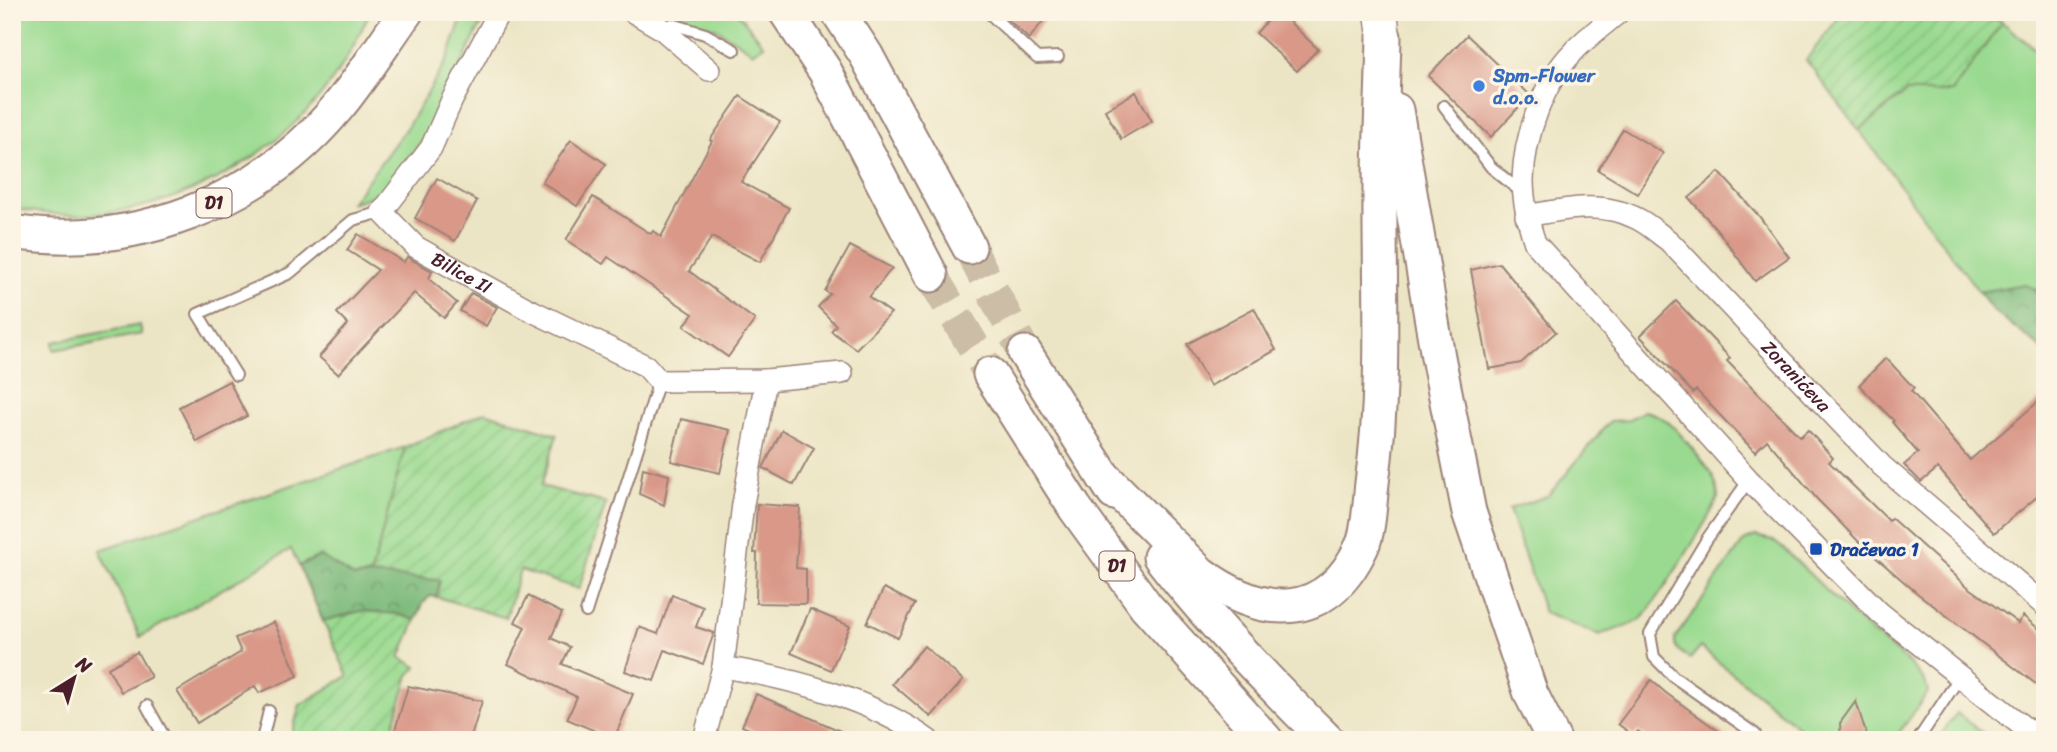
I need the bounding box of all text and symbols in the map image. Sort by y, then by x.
place label: Spm-Flower d.o.o. [1492,59,1597,114]
marker: Spm-Flower d.o.o. [1471,78,1487,94]
road number: D1 [196,188,232,218]
street label: Bilice II [425,242,498,303]
street label: Zoranićeva [1753,332,1840,420]
place label: Dračevac 1 [1830,533,1919,566]
marker: Dračevac 1 [1808,541,1824,557]
road number: D1 [1100,552,1134,580]
north arrow [38,644,108,714]
text: N [68,647,100,682]

